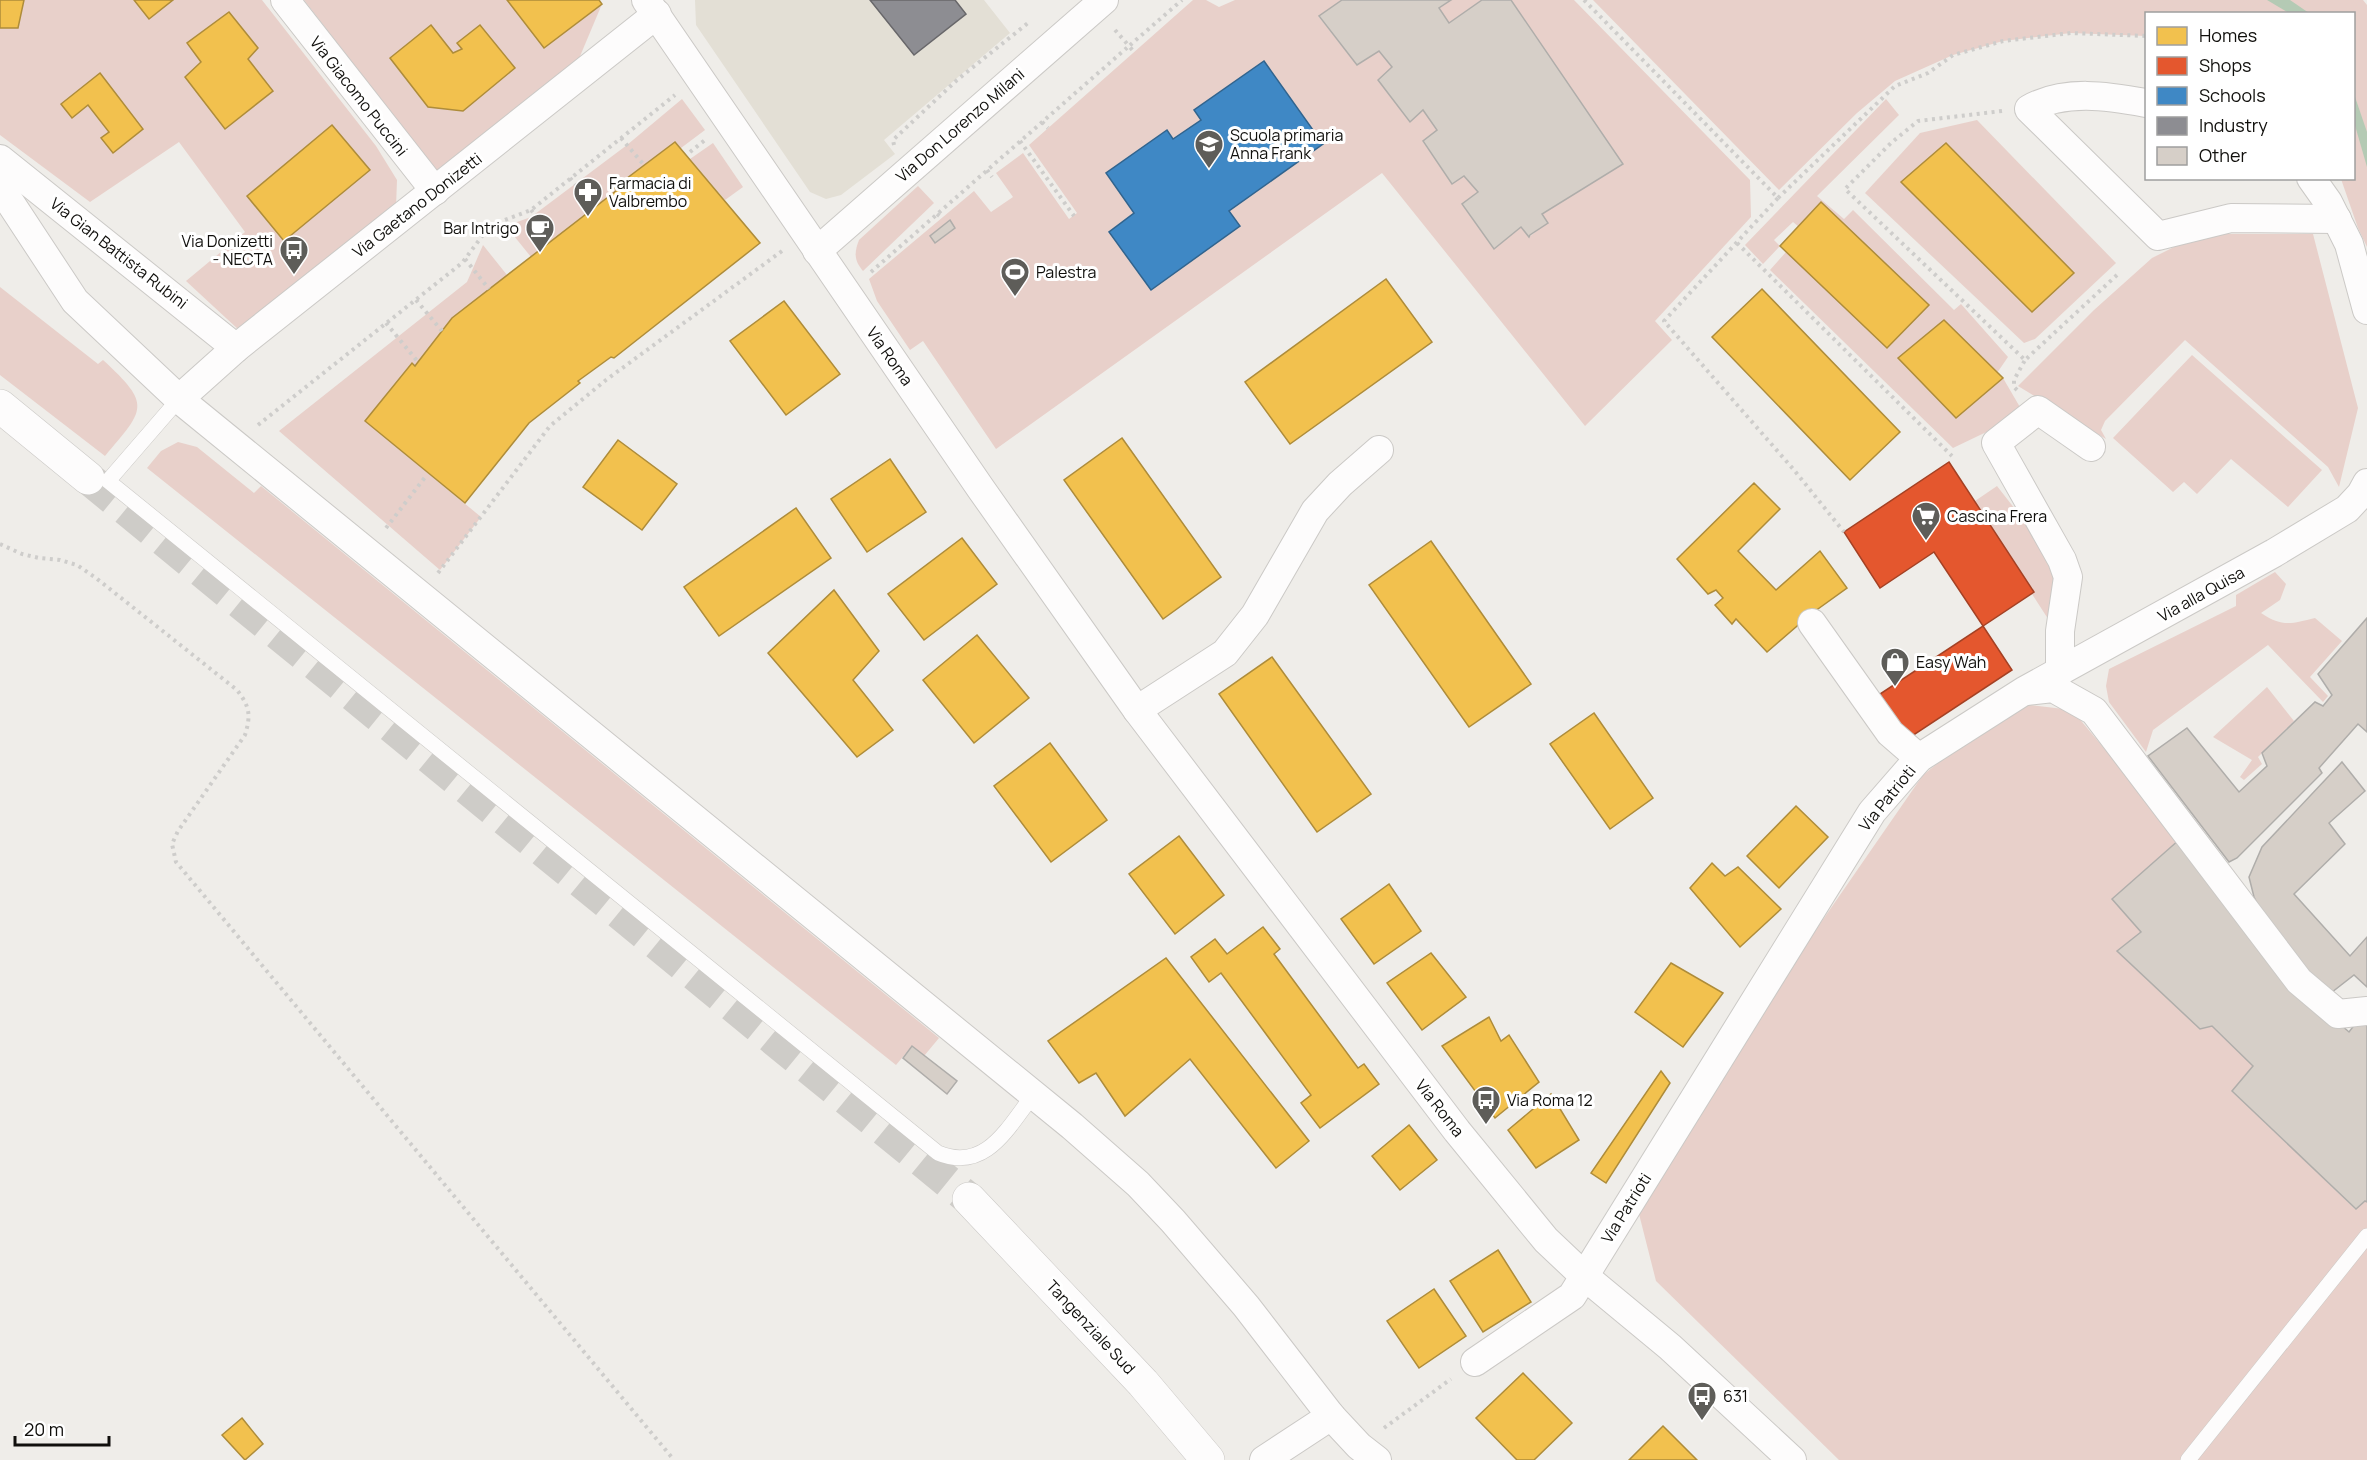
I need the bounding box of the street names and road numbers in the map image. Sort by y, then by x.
street label: Via Giacomo Puccini [305,31,413,161]
street label: Via Don Lorenzo Milani [891,63,1029,187]
street label: Via Gaetano Donizetti [348,148,486,262]
street label: Via Gian Battista Rubini [46,192,192,314]
street label: Via Roma [862,322,918,390]
street label: Via alla Quisa [2154,561,2248,627]
street label: Via Patrioti [1854,760,1920,836]
street label: Via Roma [1411,1075,1469,1141]
street label: Via Patrioti [1596,1169,1656,1247]
street label: Tangenziale Sud [1042,1275,1140,1379]

